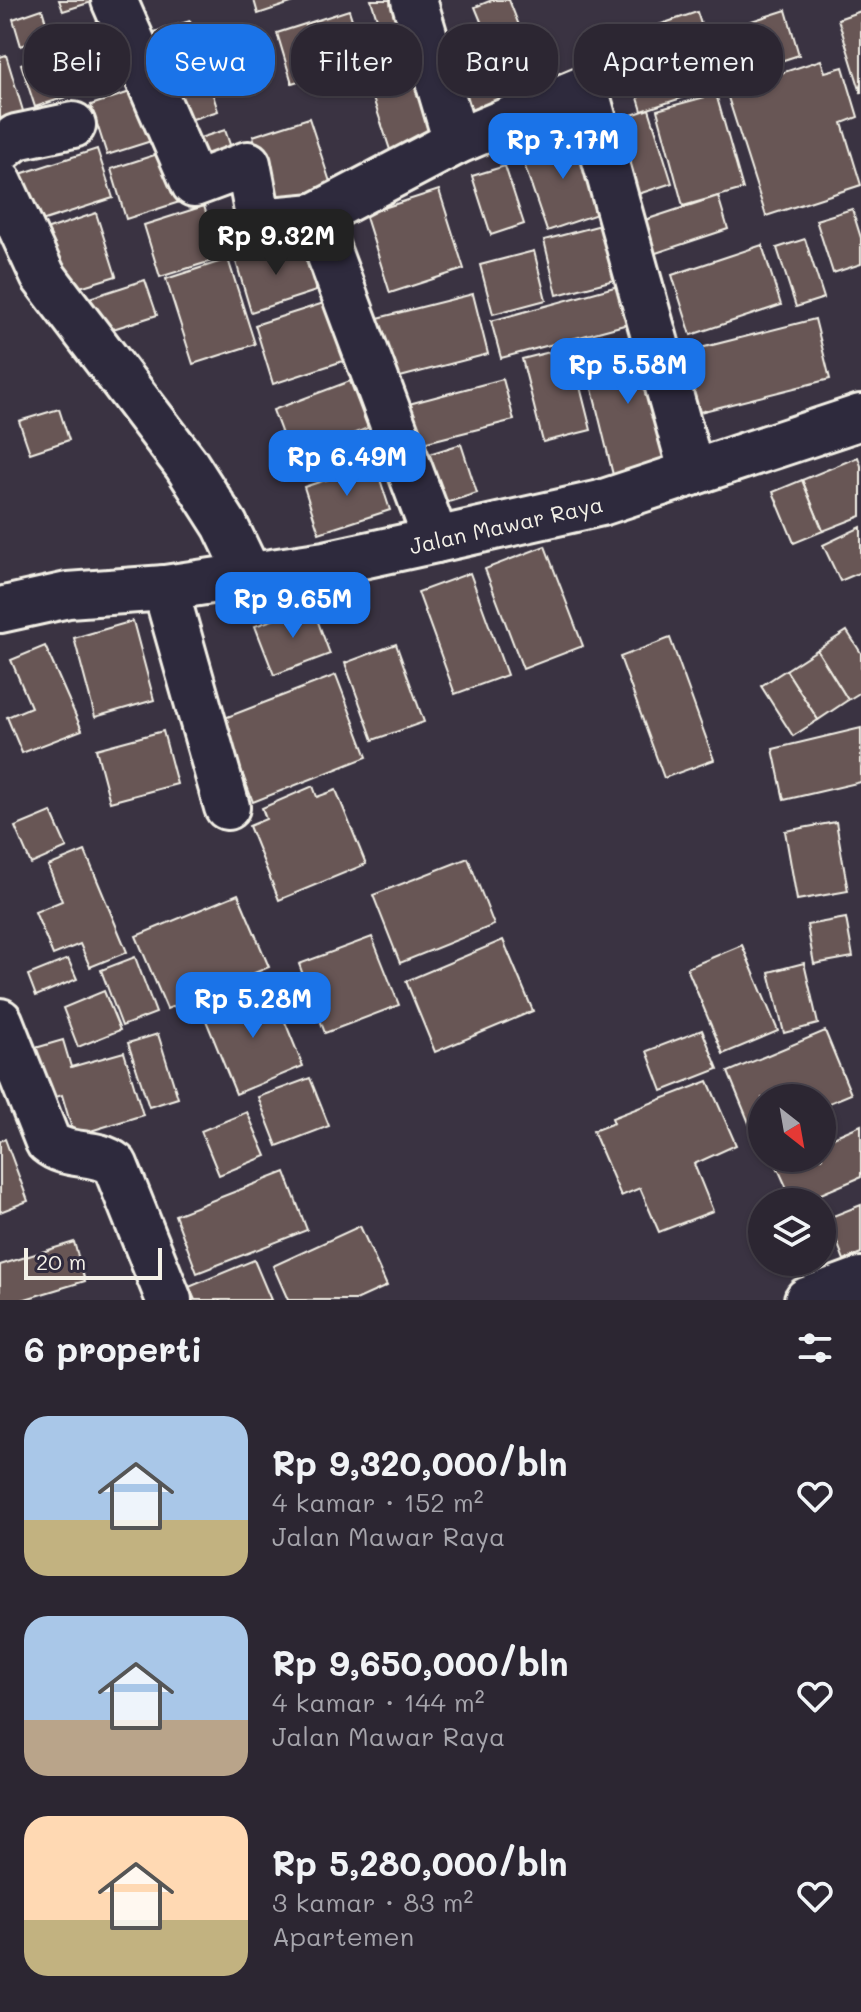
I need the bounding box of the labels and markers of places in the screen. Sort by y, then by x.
pin: Rp 7.17M [480,113,646,181]
pin: Rp 9.32M [193,209,359,277]
pin: Rp 5.58M [545,338,711,406]
pin: Rp 6.49M [264,430,430,498]
pin: Rp 9.65M [210,572,376,640]
pin: Rp 5.28M [170,972,336,1040]

